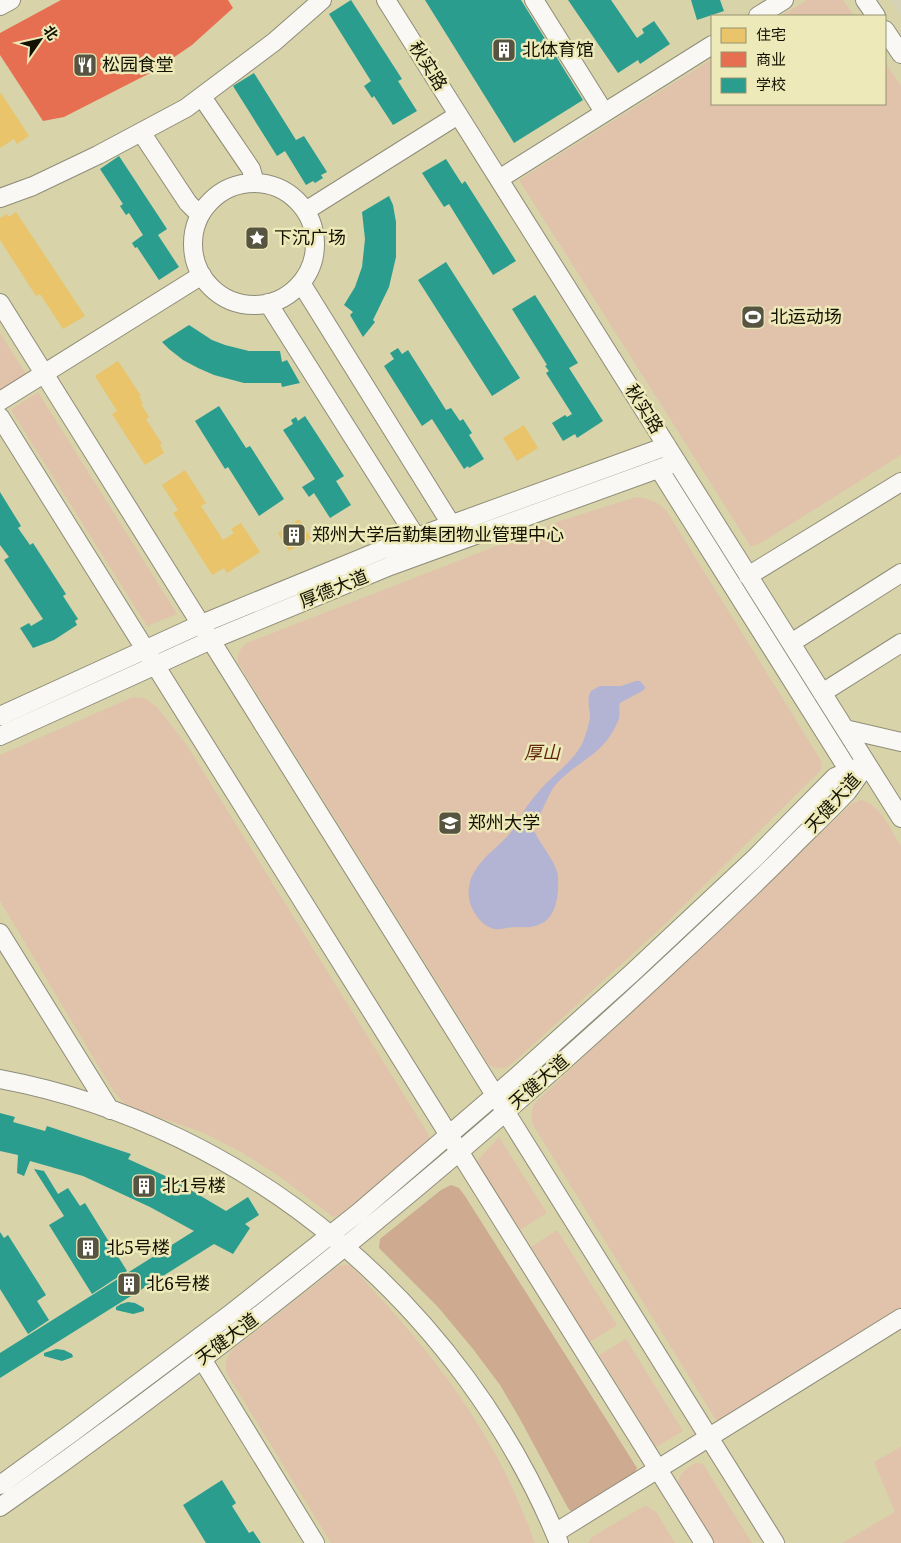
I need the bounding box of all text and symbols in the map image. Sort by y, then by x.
north arrow [15,15,65,65]
legend [711,15,886,105]
text: 北 [39,21,63,44]
text: 住宅 [756,24,786,44]
street label: 秋实路 [404,36,453,95]
building icon: 北体育馆 [491,37,517,63]
place label: 北体育馆 [522,37,594,61]
text: 商业 [756,49,786,69]
restaurant icon: 松园食堂 [72,52,98,78]
place label: 松园食堂 [102,52,174,76]
text: 学校 [756,74,786,94]
place icon: 下沉广场 [244,225,270,251]
place label: 下沉广场 [274,225,346,249]
sports icon: 北运动场 [740,304,766,330]
place label: 北运动场 [770,304,842,328]
street label: 秋实路 [620,379,669,438]
building icon: 郑州大学后勤集团物业管理中心 [281,522,307,548]
place label: 郑州大学后勤集团物业管理中心 [312,522,564,546]
street label: 厚德大道 [296,563,371,613]
park label: 厚山 [524,740,561,764]
street label: 天健大道 [799,768,865,837]
school or university icon: 郑州大学 [437,810,463,836]
place label: 郑州大学 [468,810,540,834]
street label: 天健大道 [503,1049,573,1114]
building icon: 北1号楼 [131,1173,157,1199]
place label: 北1号楼 [162,1173,226,1197]
building icon: 北5号楼 [75,1235,101,1261]
place label: 北5号楼 [106,1235,170,1259]
building icon: 北6号楼 [116,1271,142,1297]
place label: 北6号楼 [146,1271,210,1295]
street label: 天健大道 [190,1307,262,1369]

